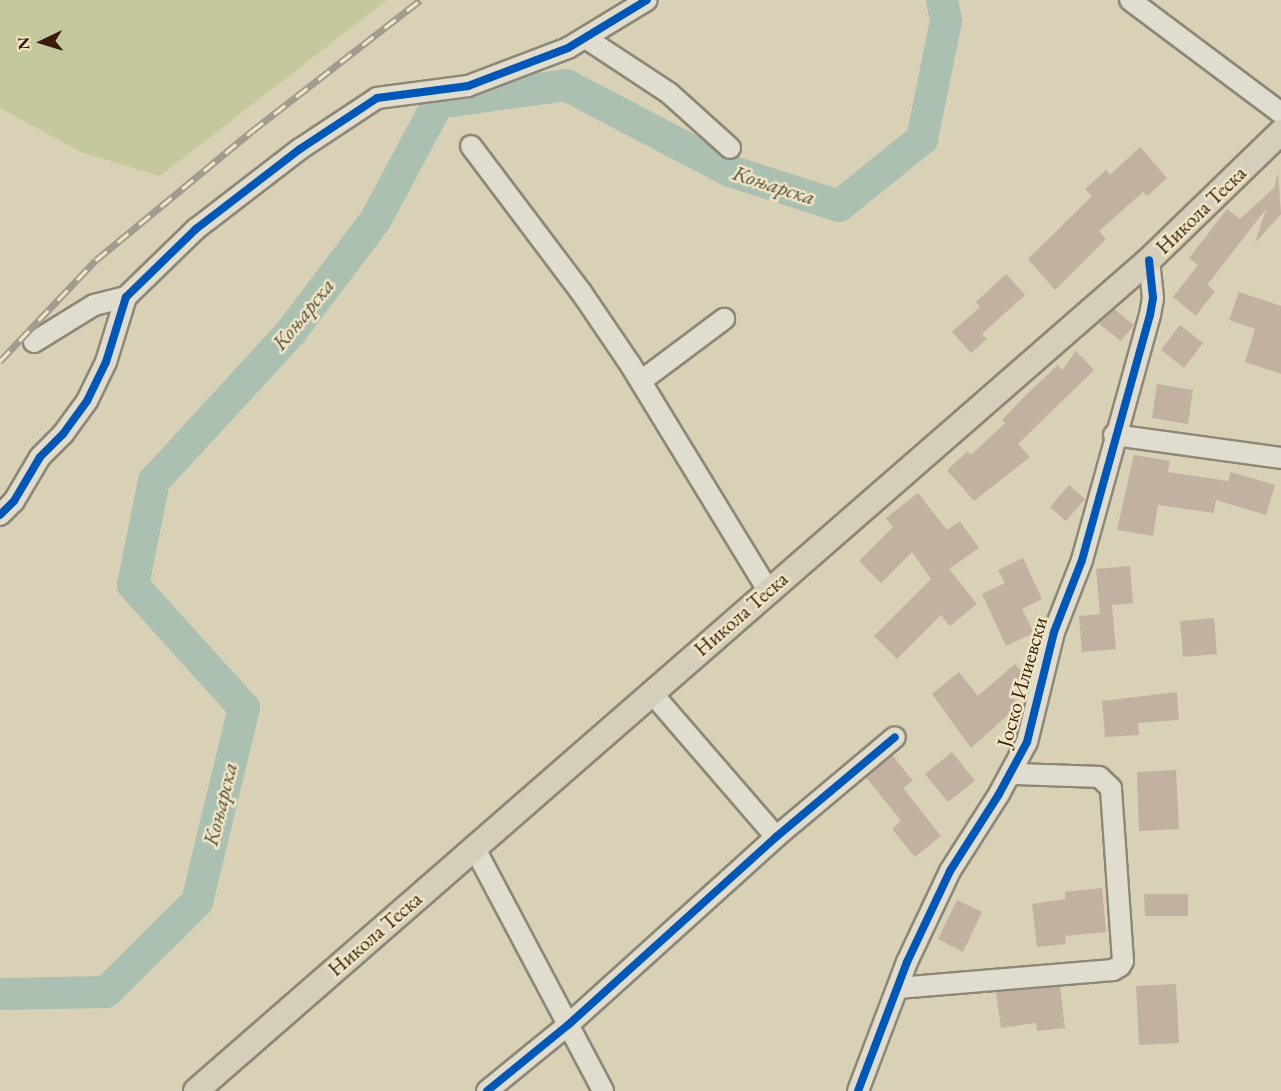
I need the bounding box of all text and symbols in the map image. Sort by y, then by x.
north arrow [12,12,72,72]
text: N [13,36,34,50]
water label: Коњарска [729,159,819,211]
street label: Никола Теска [1150,160,1252,260]
water label: Коњарска [266,273,340,355]
street label: Никола Теска [689,566,793,662]
street label: Јоско Илиевски [991,614,1053,750]
water label: Коњарска [197,760,243,848]
street label: Никола Теска [323,886,427,982]

